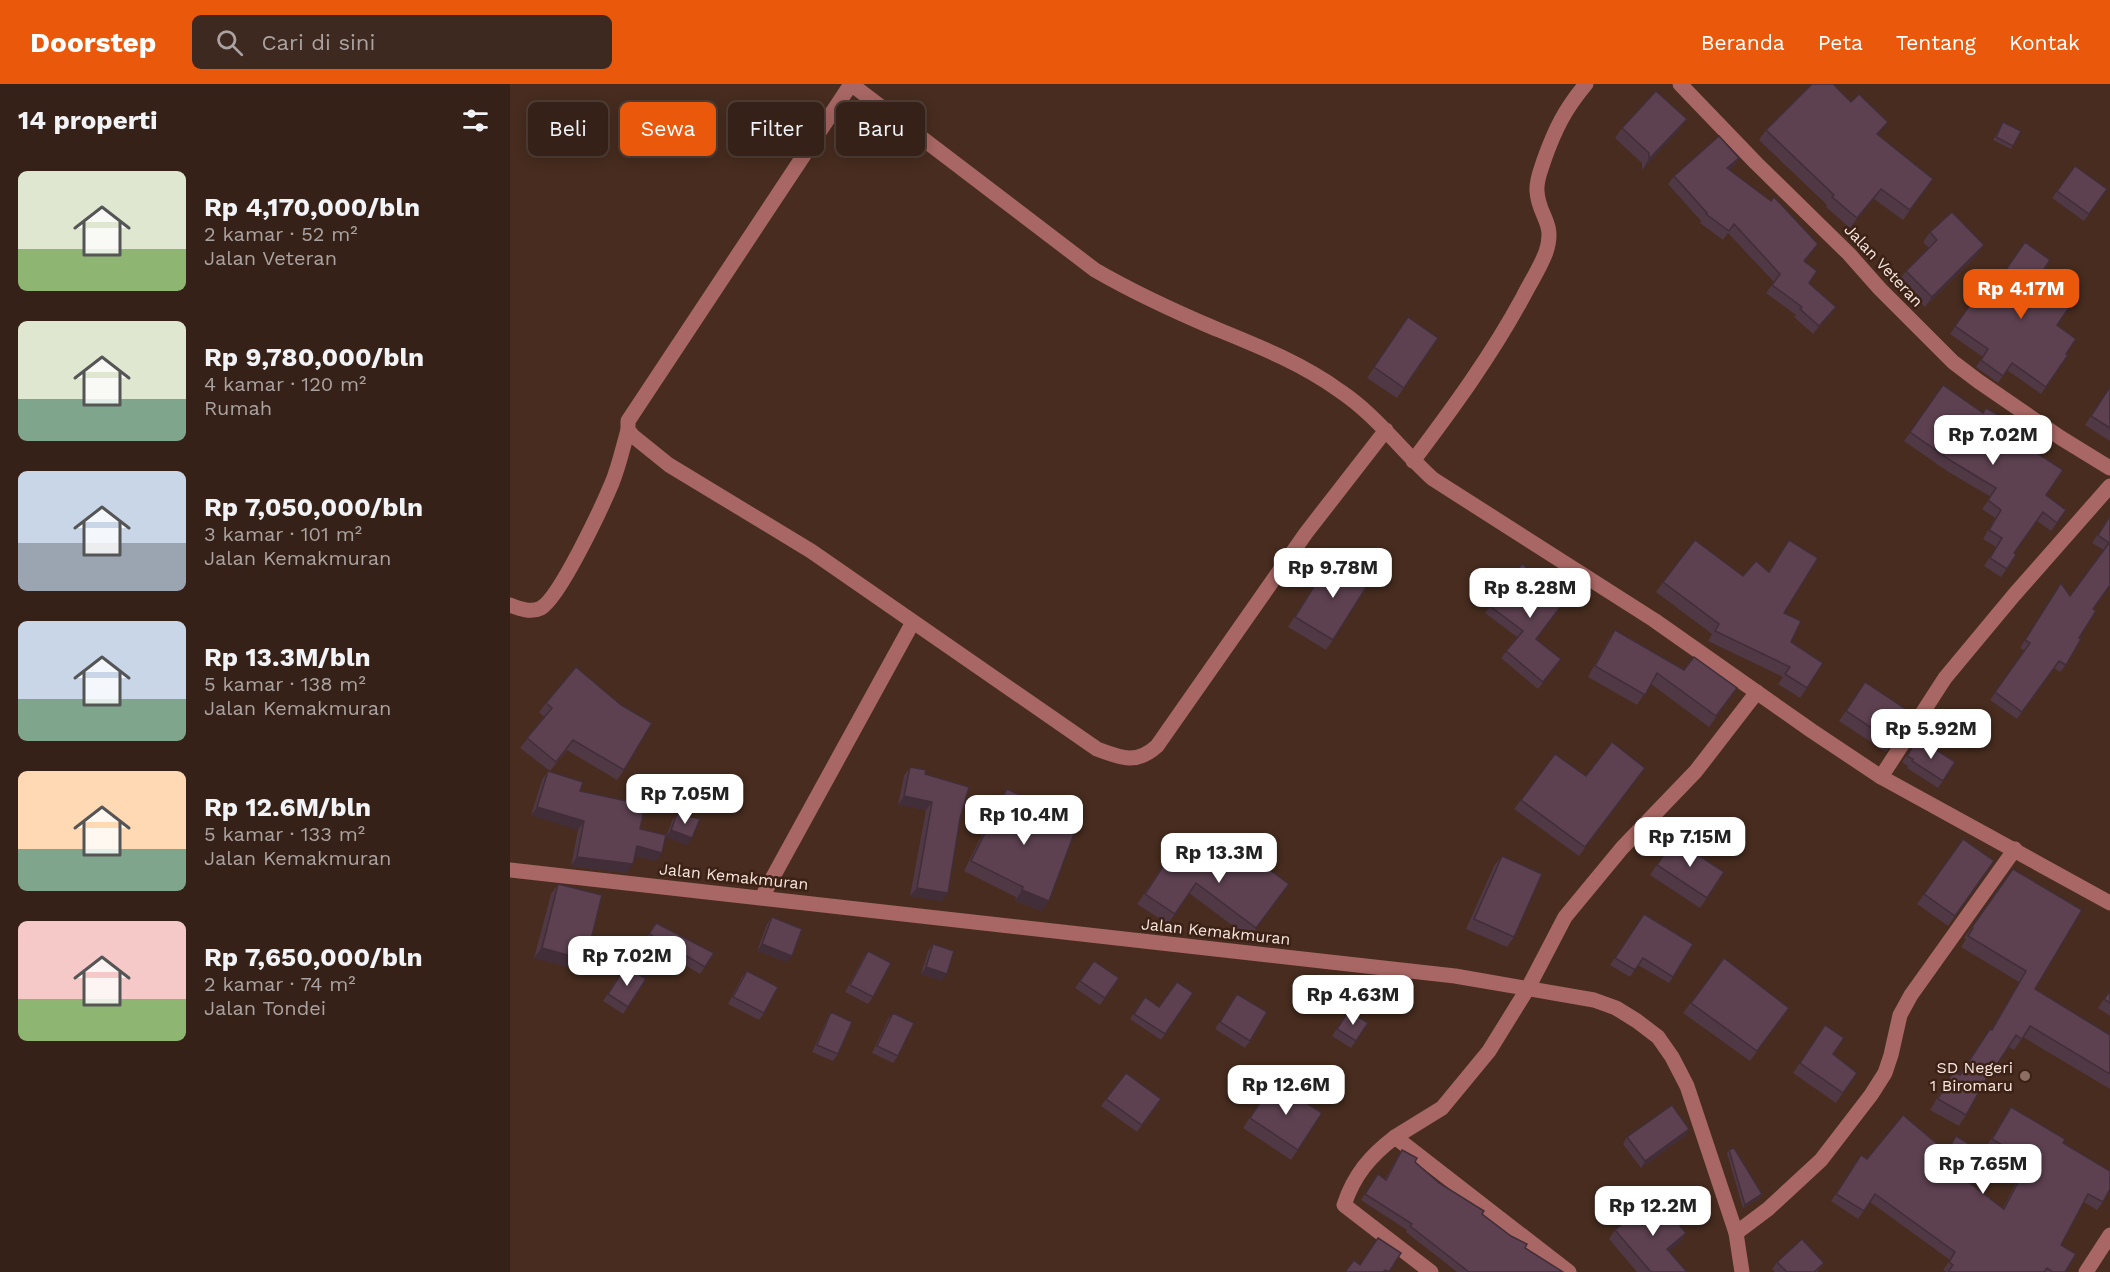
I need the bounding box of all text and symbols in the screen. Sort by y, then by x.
search box [192,15,612,69]
text: Doorstep [30,26,156,59]
icon: search [213,26,246,59]
text: Cari di sini [261,30,375,55]
text: Beranda [1701,30,1785,55]
text: Peta [1818,30,1863,55]
text: Tentang [1896,30,1976,55]
text: Kontak [2009,30,2080,55]
chip: Beli [528,102,608,156]
chip: Sewa [620,102,716,156]
chip: Filter [728,102,824,156]
chip: Baru [836,102,925,156]
icon: filters [459,104,492,137]
text: 14 properti [18,105,157,135]
text: Rp 4,170,000/bln [204,192,420,222]
icon: home [66,195,138,267]
street label: Jalan Veteran [1840,220,1927,311]
text: 2 kamar · 52 m² [204,222,358,246]
text: Jalan Veteran [204,246,337,270]
pin: Rp 4.17M [1959,269,2083,320]
text: Rp 4.17M [1977,276,2065,300]
text: Rp 9,780,000/bln [204,342,424,372]
icon: home [66,345,138,417]
text: 4 kamar · 120 m² [204,372,366,396]
text: Rumah [204,396,272,420]
pin: Rp 7.02M [1931,415,2055,466]
text: Rp 7.02M [1948,422,2038,446]
text: Rp 7,050,000/bln [204,492,423,522]
icon: home [66,495,138,567]
text: 3 kamar · 101 m² [204,522,362,546]
text: Jalan Kemakmuran [204,546,391,570]
pin: Rp 9.78M [1271,548,1395,599]
text: Rp 9.78M [1288,555,1378,579]
pin: Rp 8.28M [1468,568,1592,619]
text: Rp 8.28M [1484,575,1577,599]
text: Rp 13.3M/bln [204,642,371,672]
icon: home [66,645,138,717]
text: 5 kamar · 138 m² [204,672,366,696]
text: Jalan Kemakmuran [204,696,391,720]
pin: Rp 5.92M [1869,709,1993,760]
text: Rp 5.92M [1885,716,1977,740]
pin: Rp 7.05M [623,774,747,825]
text: Rp 7.05M [640,781,730,805]
text: Rp 12.6M/bln [204,792,371,822]
icon: home [66,795,138,867]
pin: Rp 10.4M [962,795,1086,846]
text: Rp 10.4M [979,802,1069,826]
pin: Rp 7.15M [1628,817,1752,868]
text: 5 kamar · 133 m² [204,822,365,846]
text: Rp 7.15M [1648,824,1732,848]
pin: Rp 13.3M [1157,833,1281,884]
text: Rp 13.3M [1175,840,1263,864]
text: Jalan Kemakmuran [204,846,391,870]
street label: Jalan Kemakmuran [658,859,810,894]
street label: Jalan Kemakmuran [1140,914,1292,949]
pin: Rp 7.02M [565,936,689,987]
text: Rp 7,650,000/bln [204,942,423,972]
text: Rp 7.02M [582,943,672,967]
icon: home [66,945,138,1017]
text: 2 kamar · 74 m² [204,972,356,996]
pin: Rp 4.63M [1291,975,1415,1026]
text: Rp 4.63M [1307,982,1399,1006]
text: Jalan Tondei [204,996,326,1020]
place label: SD Negeri 1 Biromaru [1930,1058,2013,1095]
pin: Rp 12.6M [1224,1065,1348,1116]
marker: SD Negeri 1 Biromaru [2018,1069,2032,1083]
text: Rp 12.6M [1242,1072,1330,1096]
pin: Rp 7.65M [1921,1144,2045,1195]
text: Rp 7.65M [1938,1151,2028,1175]
pin: Rp 12.2M [1591,1186,1715,1237]
text: Rp 12.2M [1609,1193,1697,1217]

